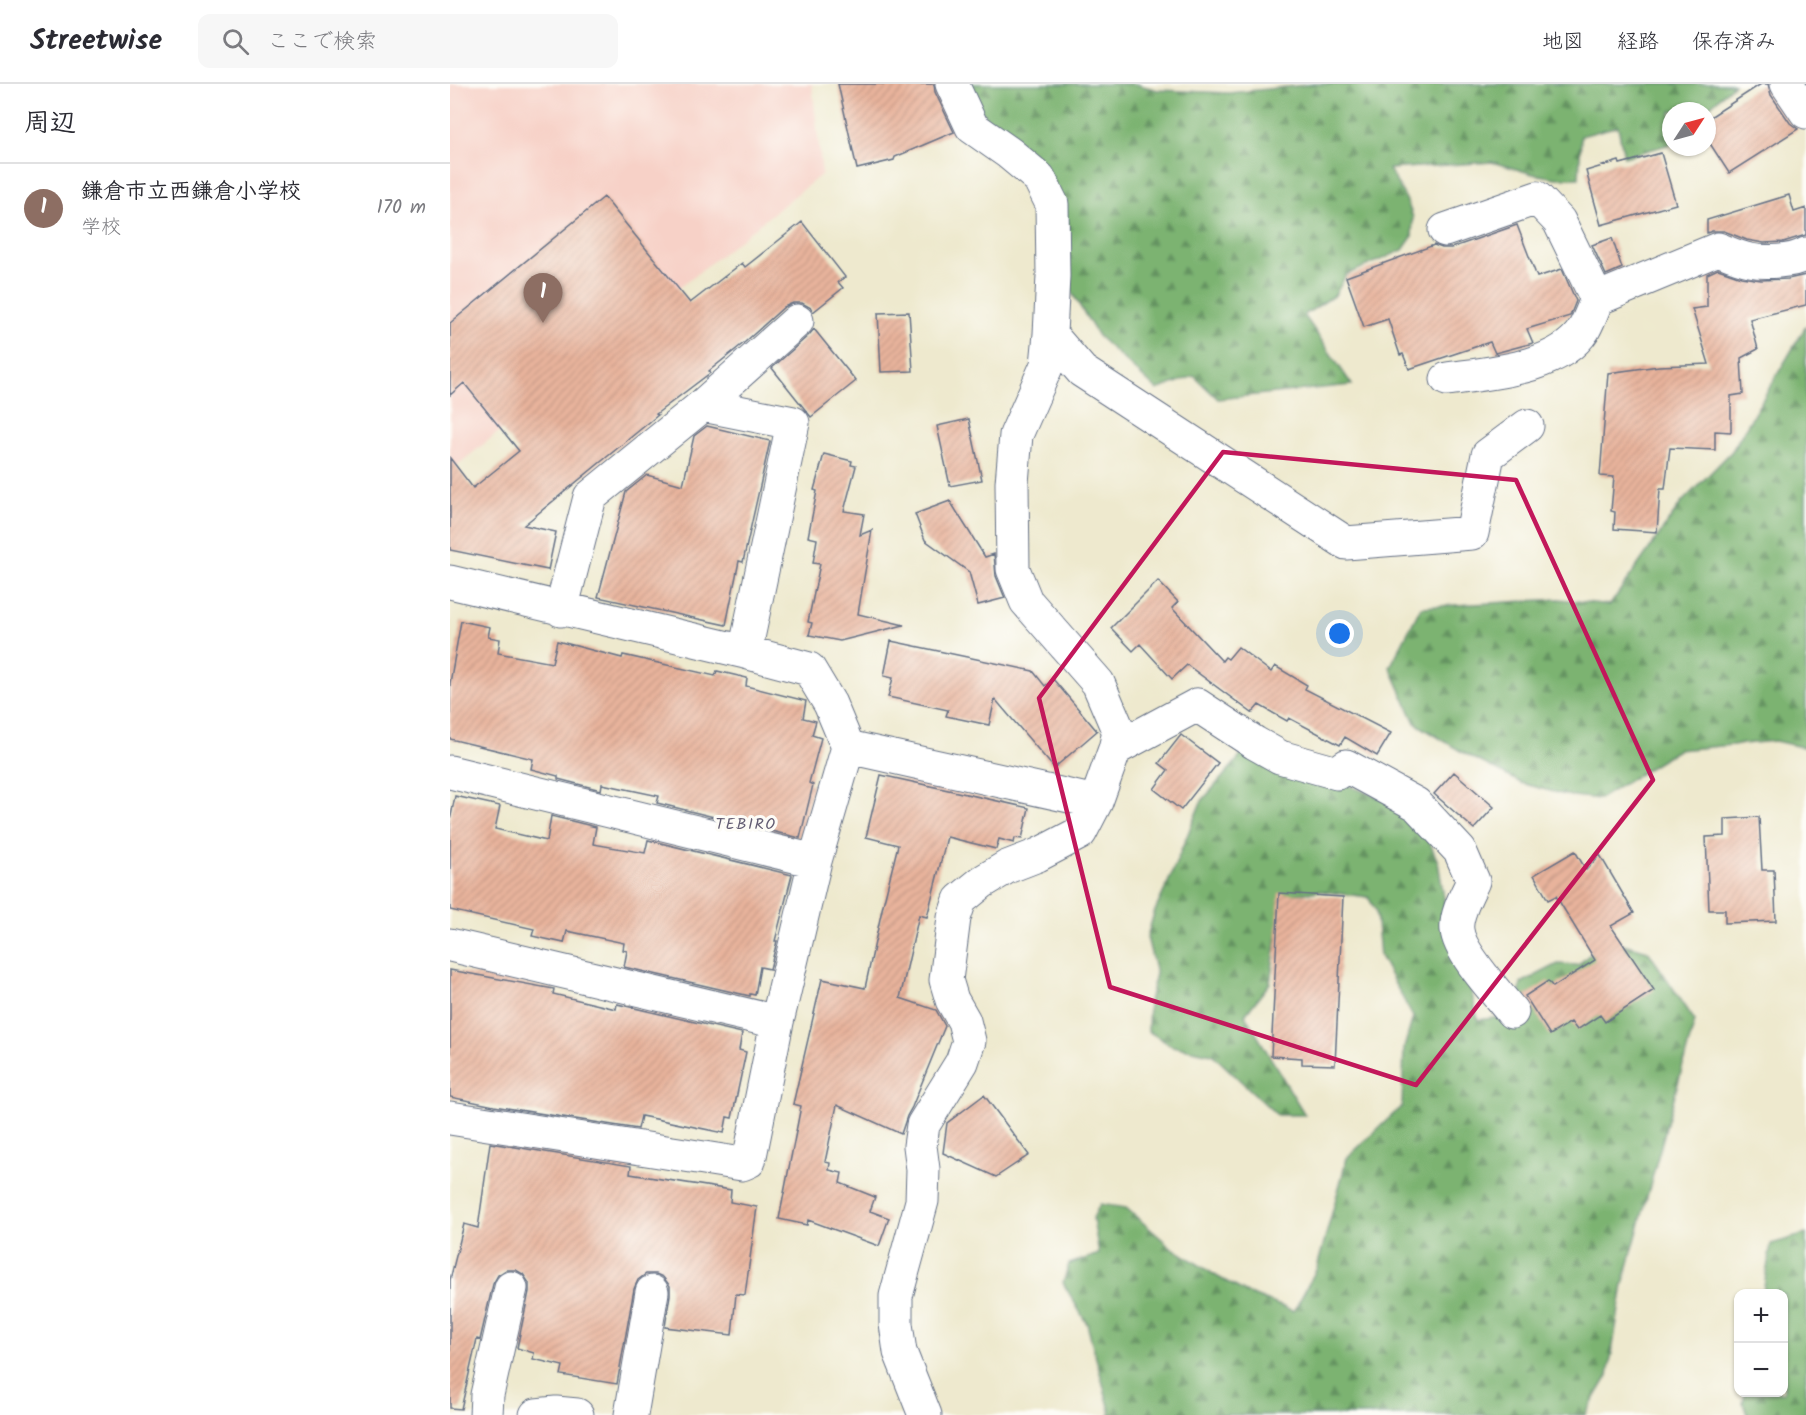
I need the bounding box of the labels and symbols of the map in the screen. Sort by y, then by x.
north arrow [1662,102,1716,156]
pin: 1 [524,274,562,323]
your location [1325,619,1354,648]
district label: TEBIRO [715,812,777,837]

